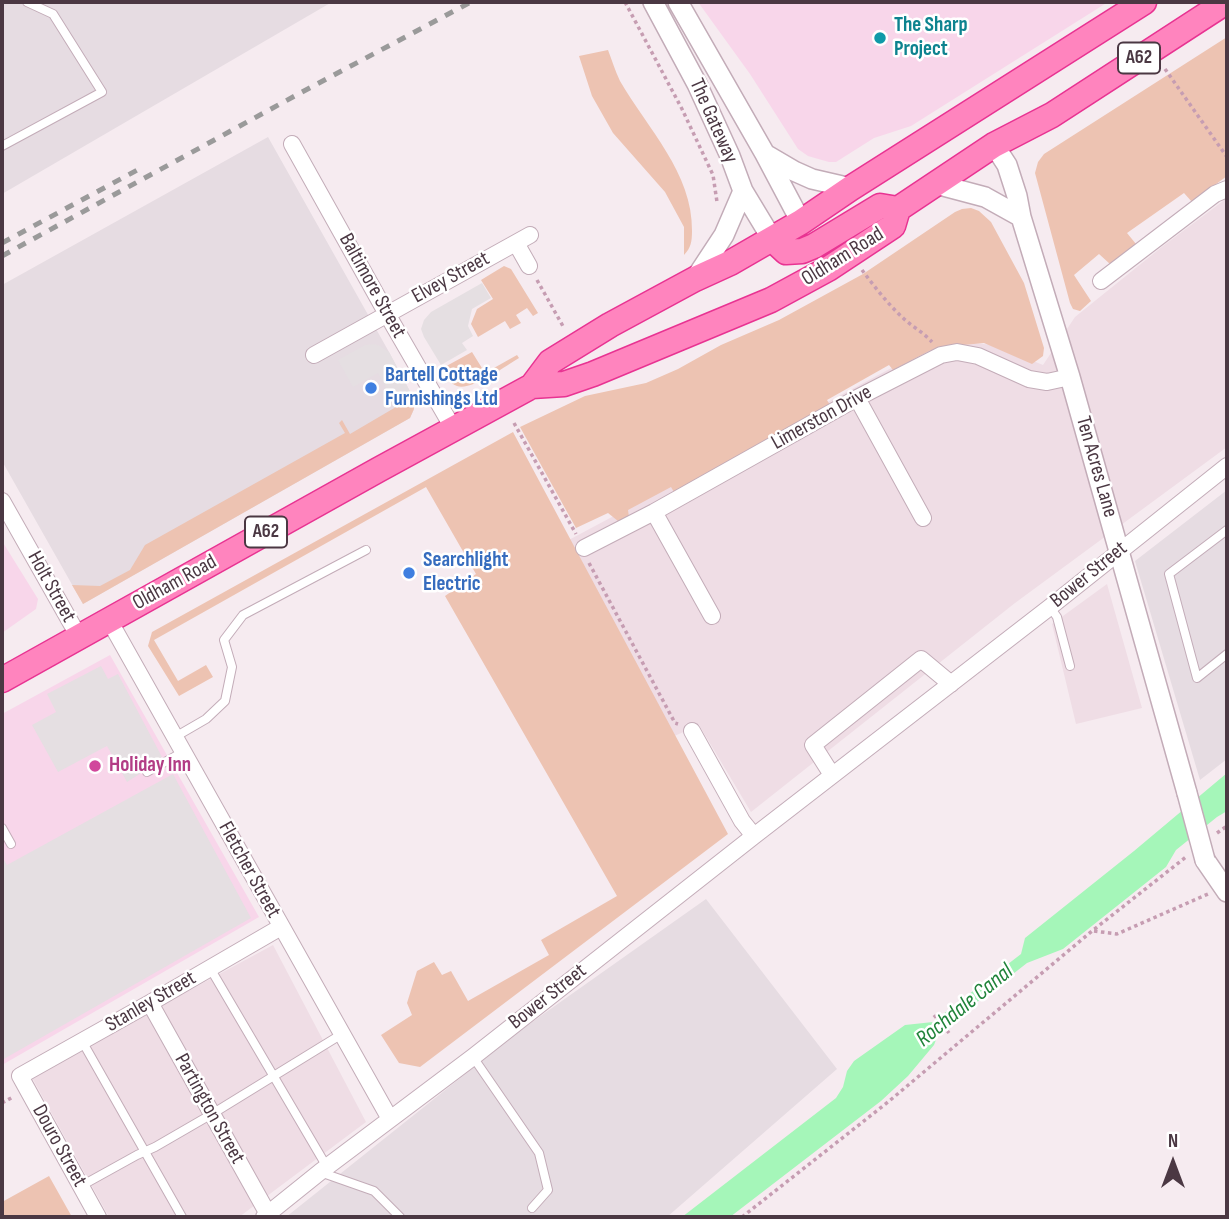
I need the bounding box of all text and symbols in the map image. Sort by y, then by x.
place label: The Sharp Project [894,13,968,63]
marker: The Sharp Project [872,30,888,46]
road number: A62 [1118,43,1160,74]
street label: The Gateway [683,75,743,167]
street label: Oldham Road [797,222,889,292]
street label: Baltimore Street [333,229,411,343]
street label: Elvey Street [408,246,494,310]
place label: Bartell Cottage Furnishings Ltd [385,363,498,413]
marker: Bartell Cottage Furnishings Ltd [363,380,379,396]
street label: Limerston Drive [767,380,877,456]
street label: Ten Acres Lane [1070,414,1122,520]
road number: A62 [245,516,287,548]
street label: Bower Street [1045,536,1133,614]
street label: Holt Street [21,547,81,627]
place label: Searchlight Electric [423,548,509,598]
street label: Oldham Road [129,550,221,616]
marker: Searchlight Electric [401,565,417,581]
place label: Holiday Inn [109,753,191,779]
marker: Holiday Inn [87,758,103,774]
street label: Fletcher Street [212,818,286,922]
street label: Bower Street [504,959,592,1035]
water label: Rochdale Canal [911,959,1019,1053]
street label: Stanley Street [101,966,201,1038]
street label: Partington Street [168,1049,250,1169]
street label: Douro Street [26,1101,92,1191]
north arrow [1138,1128,1208,1198]
text: N [1168,1130,1178,1153]

